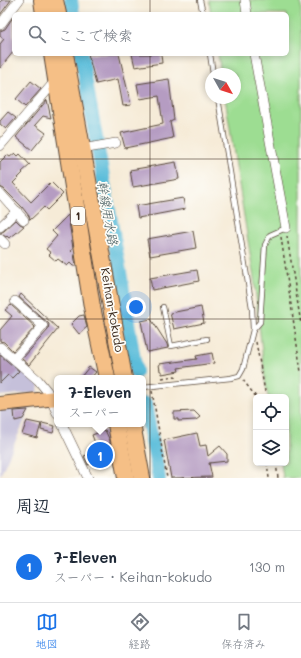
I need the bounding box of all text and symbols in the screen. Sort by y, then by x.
search box [12,12,289,56]
icon: search [26,23,48,45]
text: ここで検索 [58,25,133,45]
north arrow [205,68,241,104]
water label: 幹線用水路 [94,179,123,247]
road number: 1 [71,207,85,225]
street label: Keihan-kokudo [98,266,128,353]
your location [126,297,146,317]
popup [54,375,146,427]
text: 7-Eleven [69,382,131,402]
map controls [253,394,289,466]
button: locate [253,394,289,430]
text: スーパー [69,403,120,420]
button: layers [253,430,289,466]
pin: 1 [87,440,113,470]
text: 周辺 [16,494,50,516]
text: 7-Eleven [54,547,117,567]
text: 1 [26,558,32,575]
text: 130 m [249,558,285,575]
text: スーパー · Keihan-kokudo [54,568,212,585]
tab: 地図 [36,611,58,651]
tab: 経路 [129,611,151,651]
tab: 保存済み [222,611,266,651]

